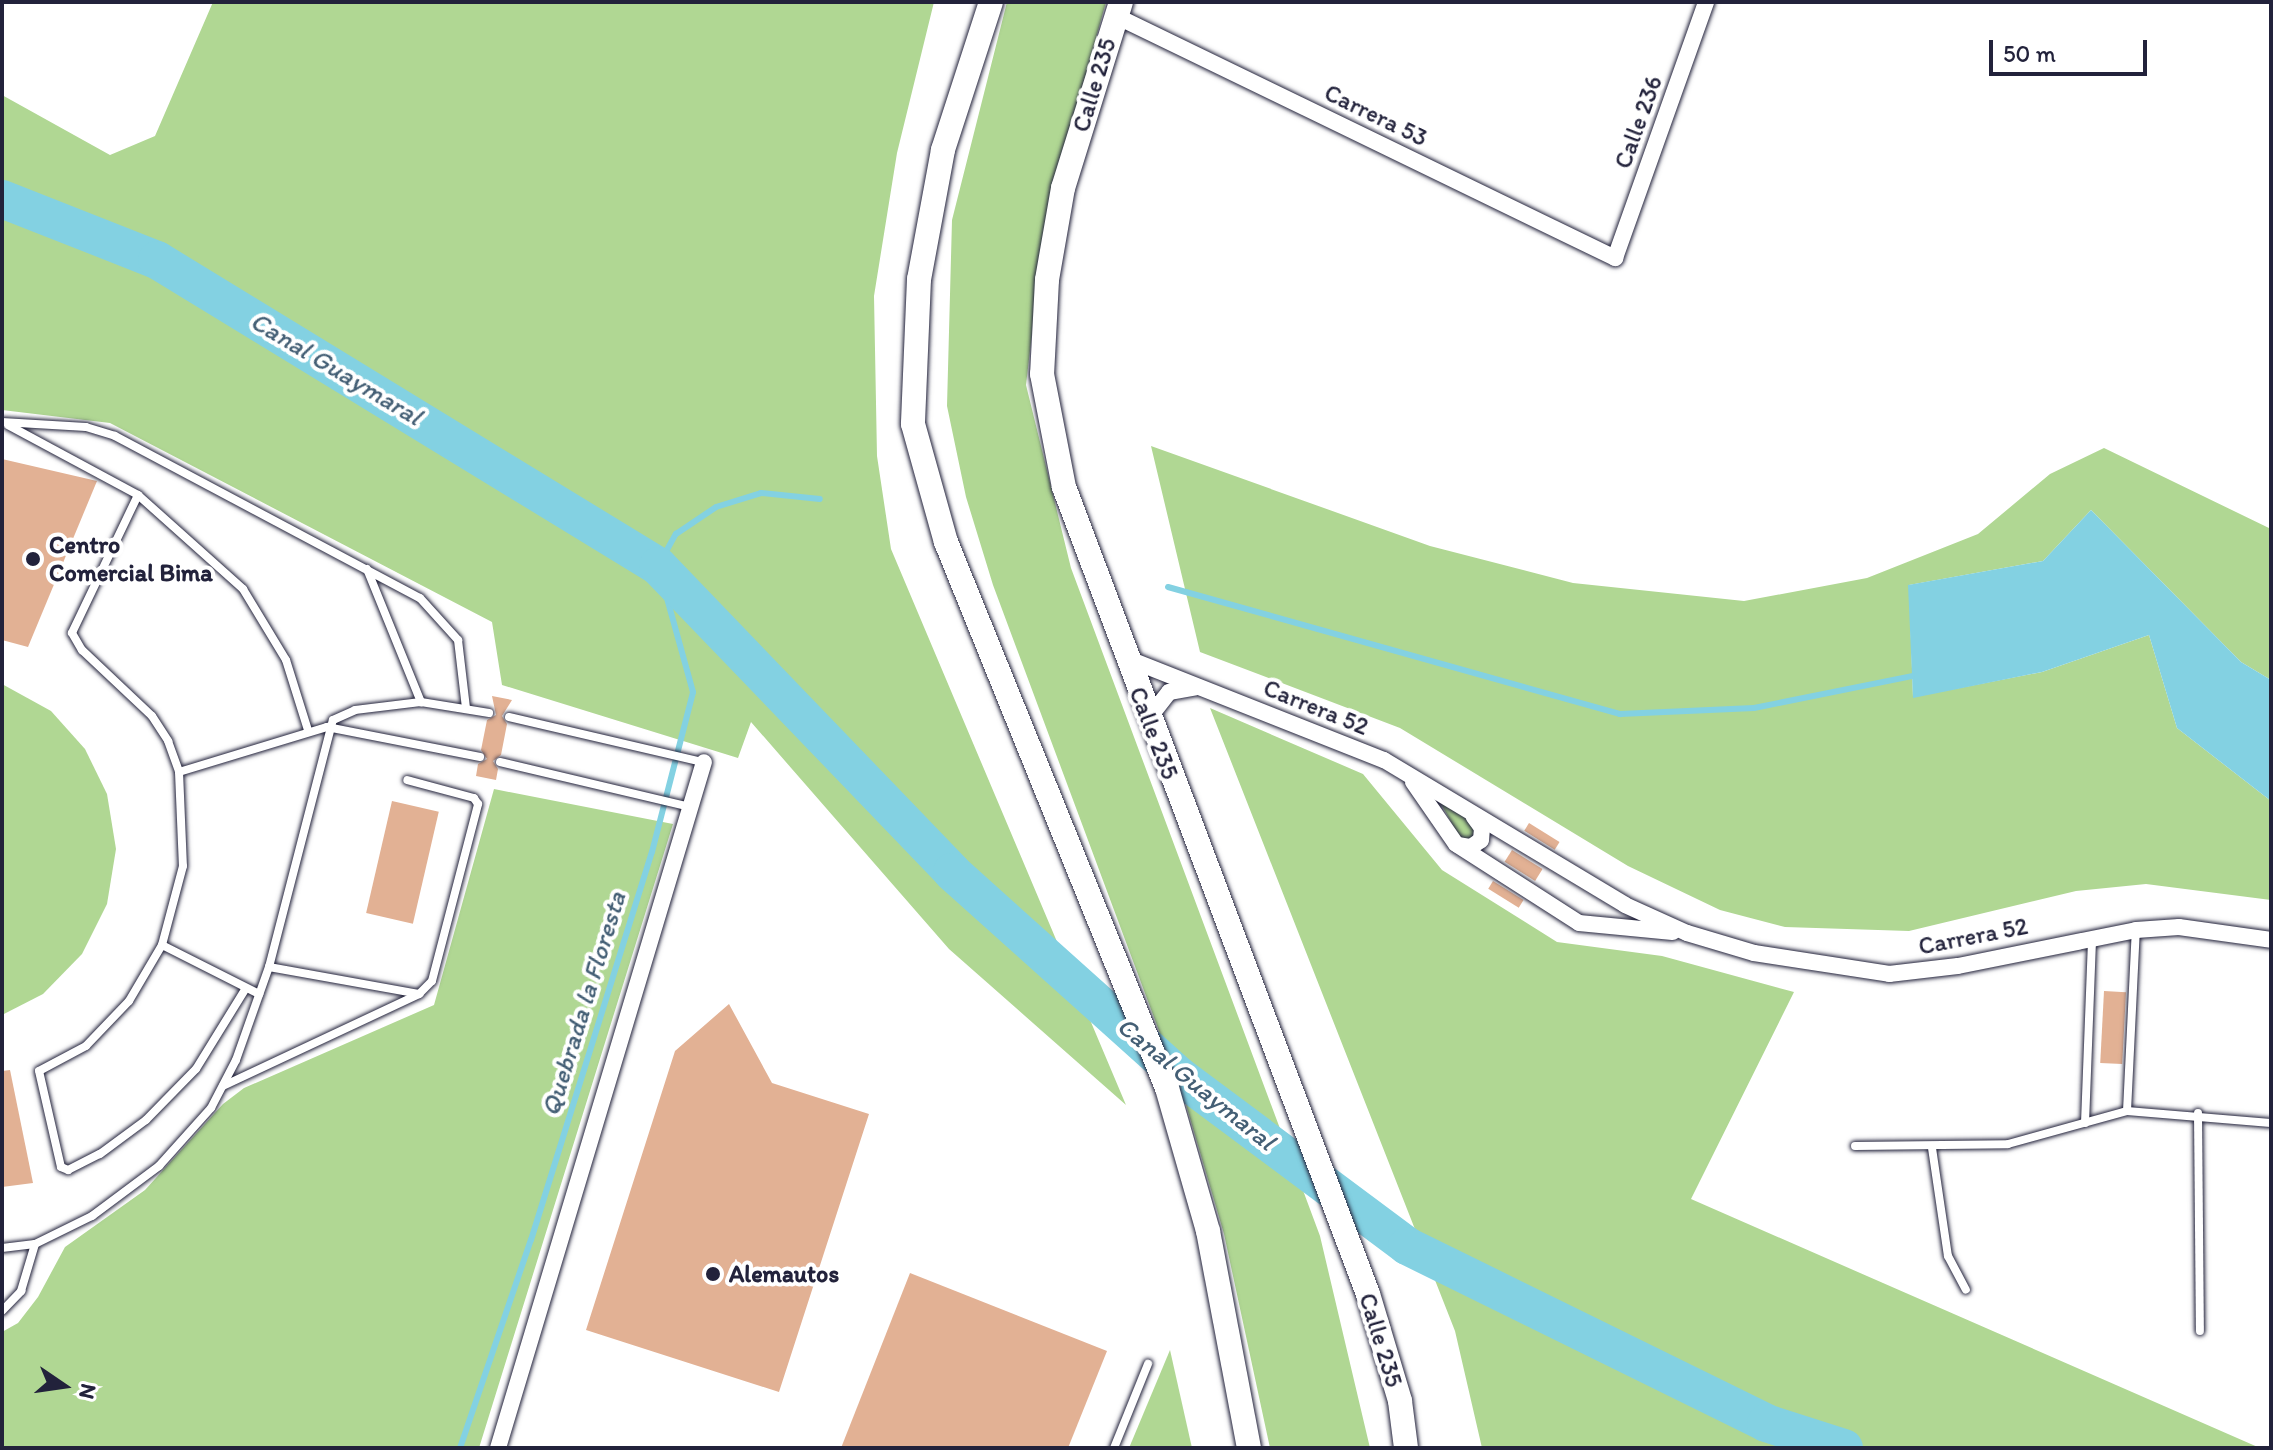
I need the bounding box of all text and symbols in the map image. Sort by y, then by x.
scale bar [1993,24,2151,74]
street label: Calle 235 [1066,35,1122,135]
text: 50 m [2003,39,2056,68]
street label: Calle 236 [1608,72,1668,172]
street label: Carrera 53 [1320,78,1432,152]
water label: Canal Guaymaral [245,306,427,432]
place label: Centro Comercial Bima [49,531,213,587]
marker: Centro Comercial Bima [24,550,42,568]
street label: Carrera 52 [1259,673,1373,741]
street label: Calle 235 [1123,683,1185,783]
water label: Quebrada la Floresta [535,888,633,1120]
street label: Carrera 52 [1916,911,2030,961]
water label: Canal Guaymaral [1111,1011,1281,1157]
place label: Alemautos [729,1260,839,1288]
marker: Alemautos [704,1265,722,1283]
street label: Calle 235 [1353,1290,1409,1390]
north arrow [24,1346,104,1426]
text: N [73,1381,103,1402]

